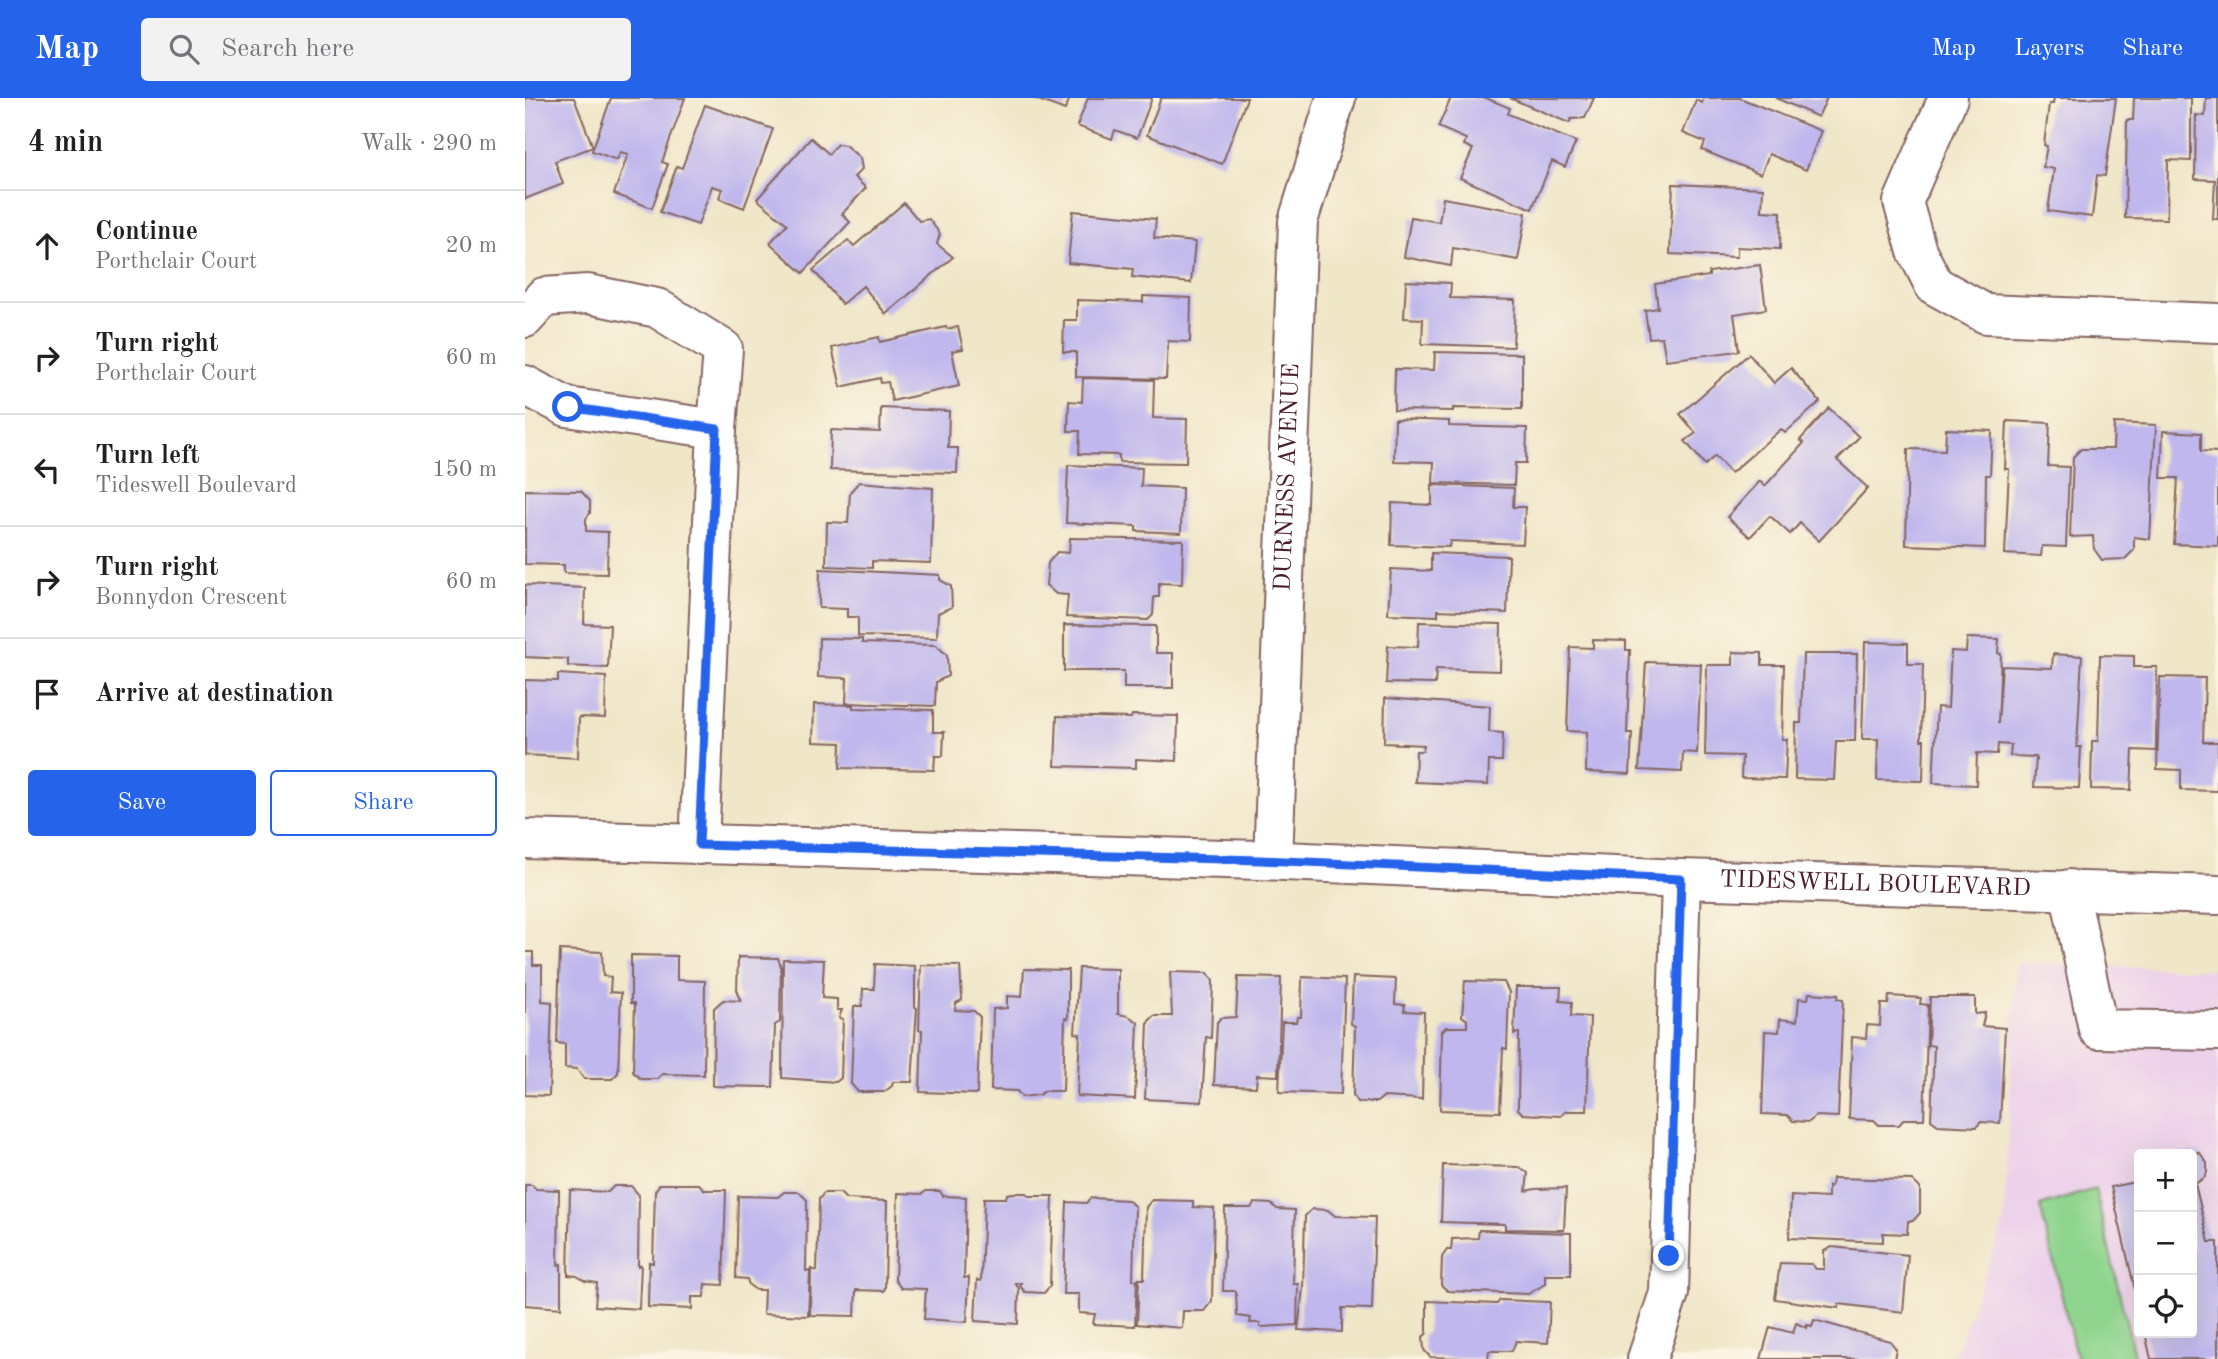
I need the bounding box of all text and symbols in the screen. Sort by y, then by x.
search box [141,18,631,81]
icon: search [165,30,203,68]
text: Map [35,33,99,66]
text: Search here [221,36,354,62]
text: Map [1932,37,1976,61]
text: Layers [2014,37,2084,61]
text: Share [2122,37,2183,61]
text: 4 min [28,128,103,158]
text: Walk · 290 m [361,132,497,155]
text: Continue [95,219,198,245]
icon: ahead [28,227,66,265]
text: 20 m [446,234,497,257]
text: Porthclair Court [95,250,257,273]
text: Turn right [95,331,218,357]
icon: right [28,339,66,377]
text: 60 m [446,346,497,369]
text: Porthclair Court [95,362,257,385]
street label: DURNESS AVENUE [1272,363,1304,592]
route start [552,391,583,422]
text: Turn left [95,443,200,469]
icon: left [28,451,66,489]
text: 150 m [432,458,497,481]
text: Tideswell Boulevard [95,474,297,497]
text: Turn right [95,555,218,581]
icon: right [28,563,66,601]
text: 60 m [446,570,497,593]
text: Bonnydon Crescent [95,586,287,609]
icon: arrive [28,675,66,713]
text: Arrive at destination [95,681,334,707]
button: Save [28,770,256,836]
button: Share [270,770,497,836]
street label: TIDESWELL BOULEVARD [1719,868,2031,901]
map controls [2134,1149,2197,1338]
button: + [2134,1149,2197,1212]
button: − [2134,1212,2197,1275]
route end [1653,1240,1684,1271]
button: locate [2134,1275,2197,1338]

